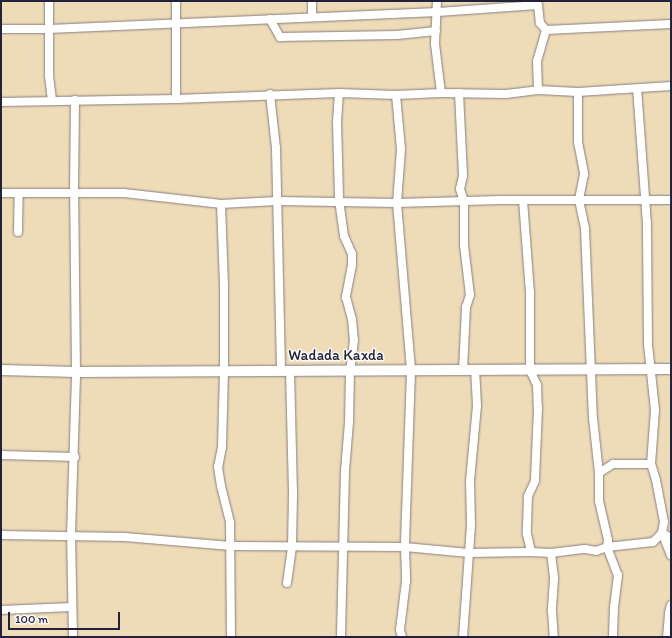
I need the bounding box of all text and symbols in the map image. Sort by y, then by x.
street label: Wadada Kaxda [288,347,384,365]
scale bar [10,604,122,630]
text: 100 m [15,612,48,626]

